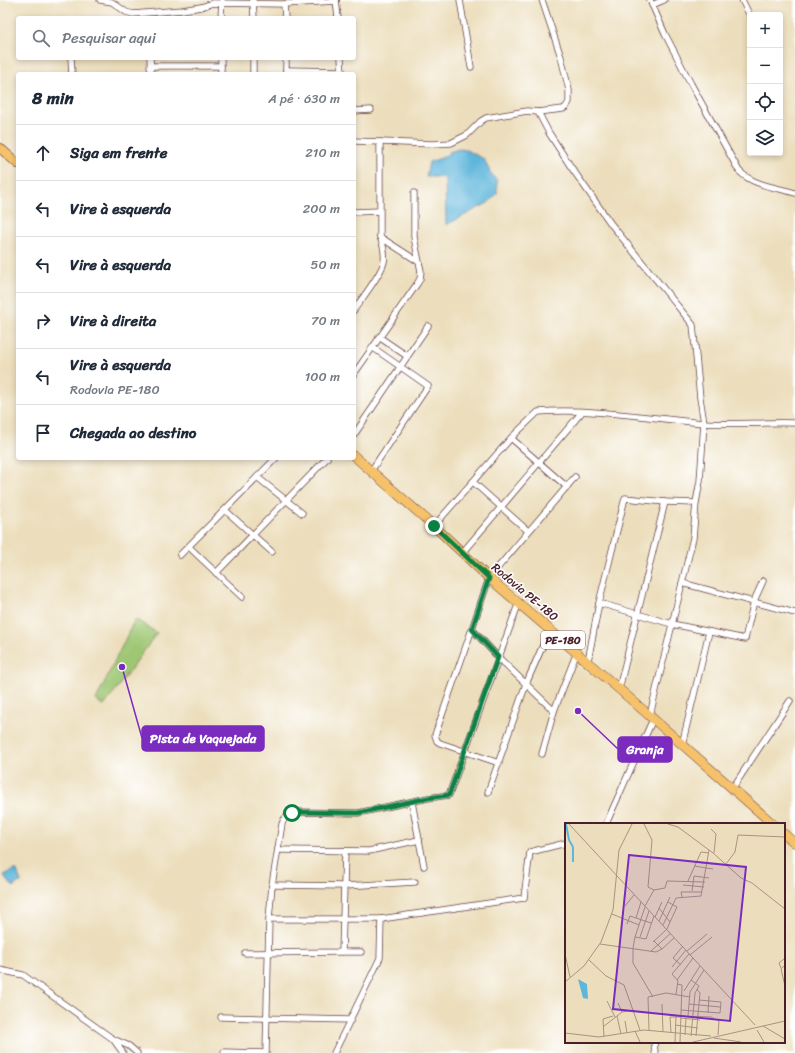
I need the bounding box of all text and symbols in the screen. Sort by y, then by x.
map controls [747,12,783,156]
button: + [747,12,783,48]
search box [16,16,356,60]
text: Pesquisar aqui [62,25,156,51]
icon: search [30,27,52,49]
button: − [747,48,783,84]
text: 8 min [32,83,74,113]
button: locate [747,84,783,120]
text: A pé · 630 m [268,87,340,110]
button: layers [747,120,783,156]
text: Siga em frente [70,140,167,166]
text: 210 m [305,141,340,164]
icon: ahead [32,142,54,164]
text: Vire à esquerda [70,196,171,222]
text: 200 m [303,197,340,220]
icon: left [32,198,54,220]
text: Vire à esquerda [70,252,171,278]
text: 50 m [310,253,340,276]
icon: left [32,254,54,276]
text: Vire à direita [70,308,156,334]
text: 70 m [311,309,340,332]
icon: right [32,310,54,332]
text: Vire à esquerda [70,352,171,378]
text: 100 m [305,365,340,388]
icon: left [32,366,54,388]
text: Rodovia PE-180 [70,378,160,401]
text: Chegada ao destino [70,420,196,446]
icon: arrive [32,422,54,444]
route end [425,517,443,535]
street label: Rodovia PE-180 [486,557,564,627]
road number: PE-180 [541,631,585,649]
callout: Pista de Vaquejada [142,726,264,751]
text: Pista de Vaquejada [150,727,257,750]
callout: Granja [618,737,672,762]
text: Granja [625,738,664,761]
route start [283,804,301,822]
inset map [565,823,785,1043]

